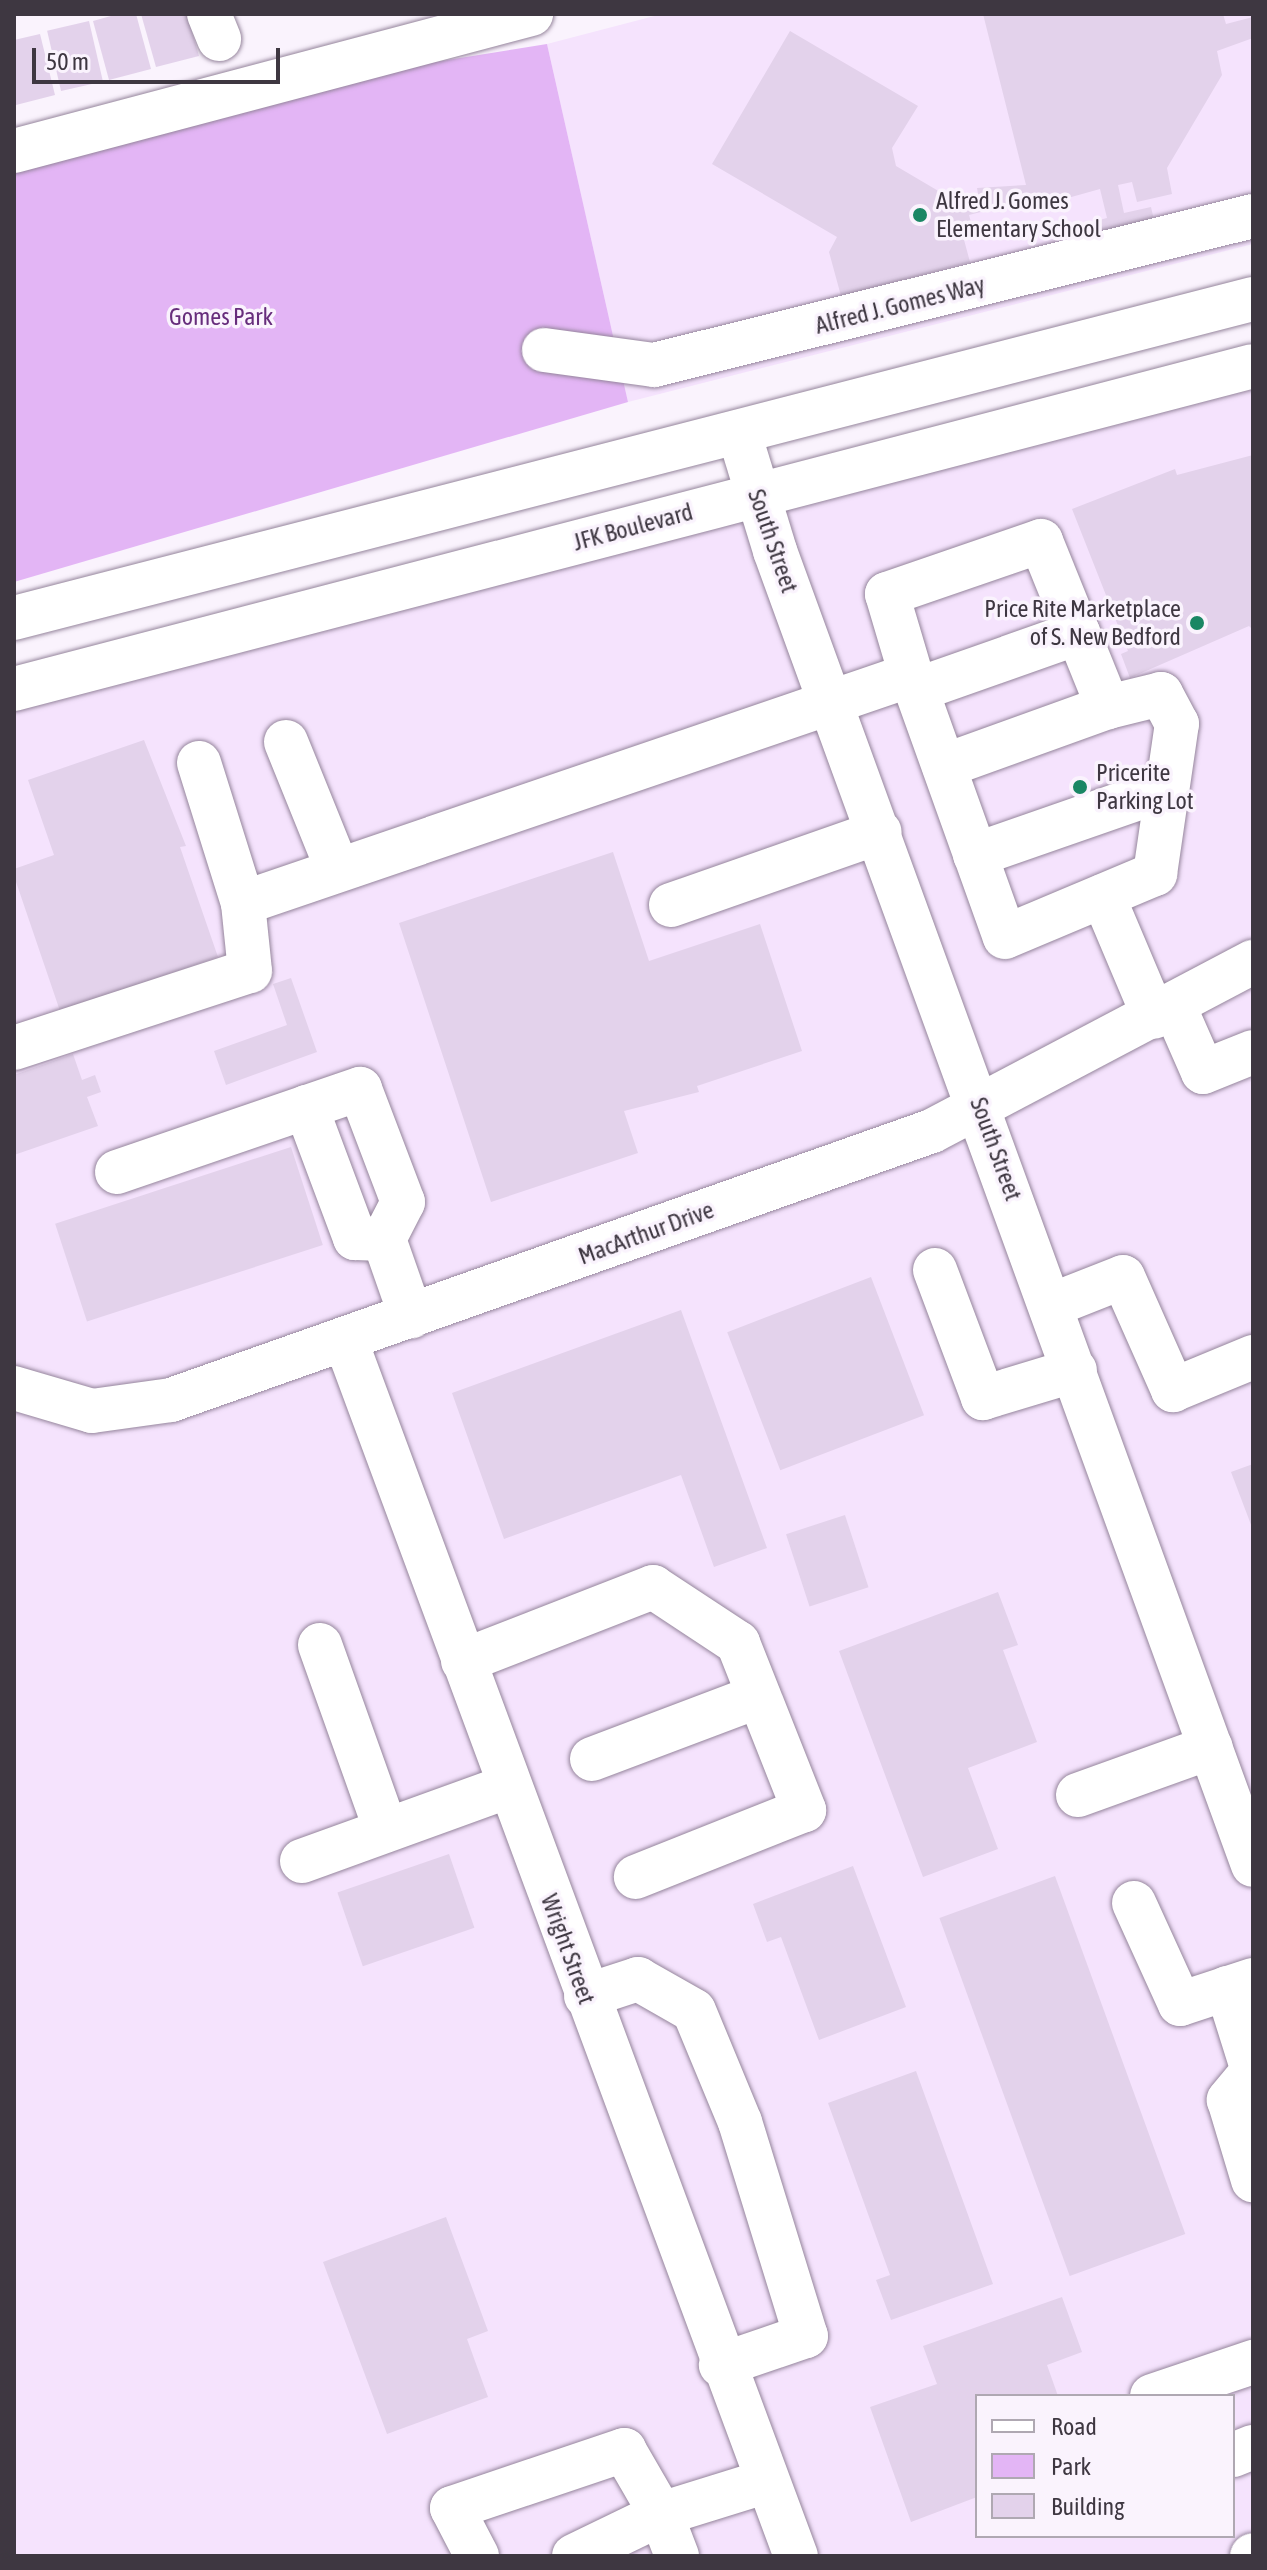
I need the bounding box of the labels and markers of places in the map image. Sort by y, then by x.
place label: Alfred J. Gomes Elementary School [936,187,1101,243]
marker: Alfred J. Gomes Elementary School [911,206,929,224]
place label: Price Rite Marketplace of S. New Bedford [984,595,1181,651]
marker: Price Rite Marketplace of S. New Bedford [1188,614,1206,632]
place label: Pricerite Parking Lot [1096,759,1194,815]
marker: Pricerite Parking Lot [1071,778,1089,796]

